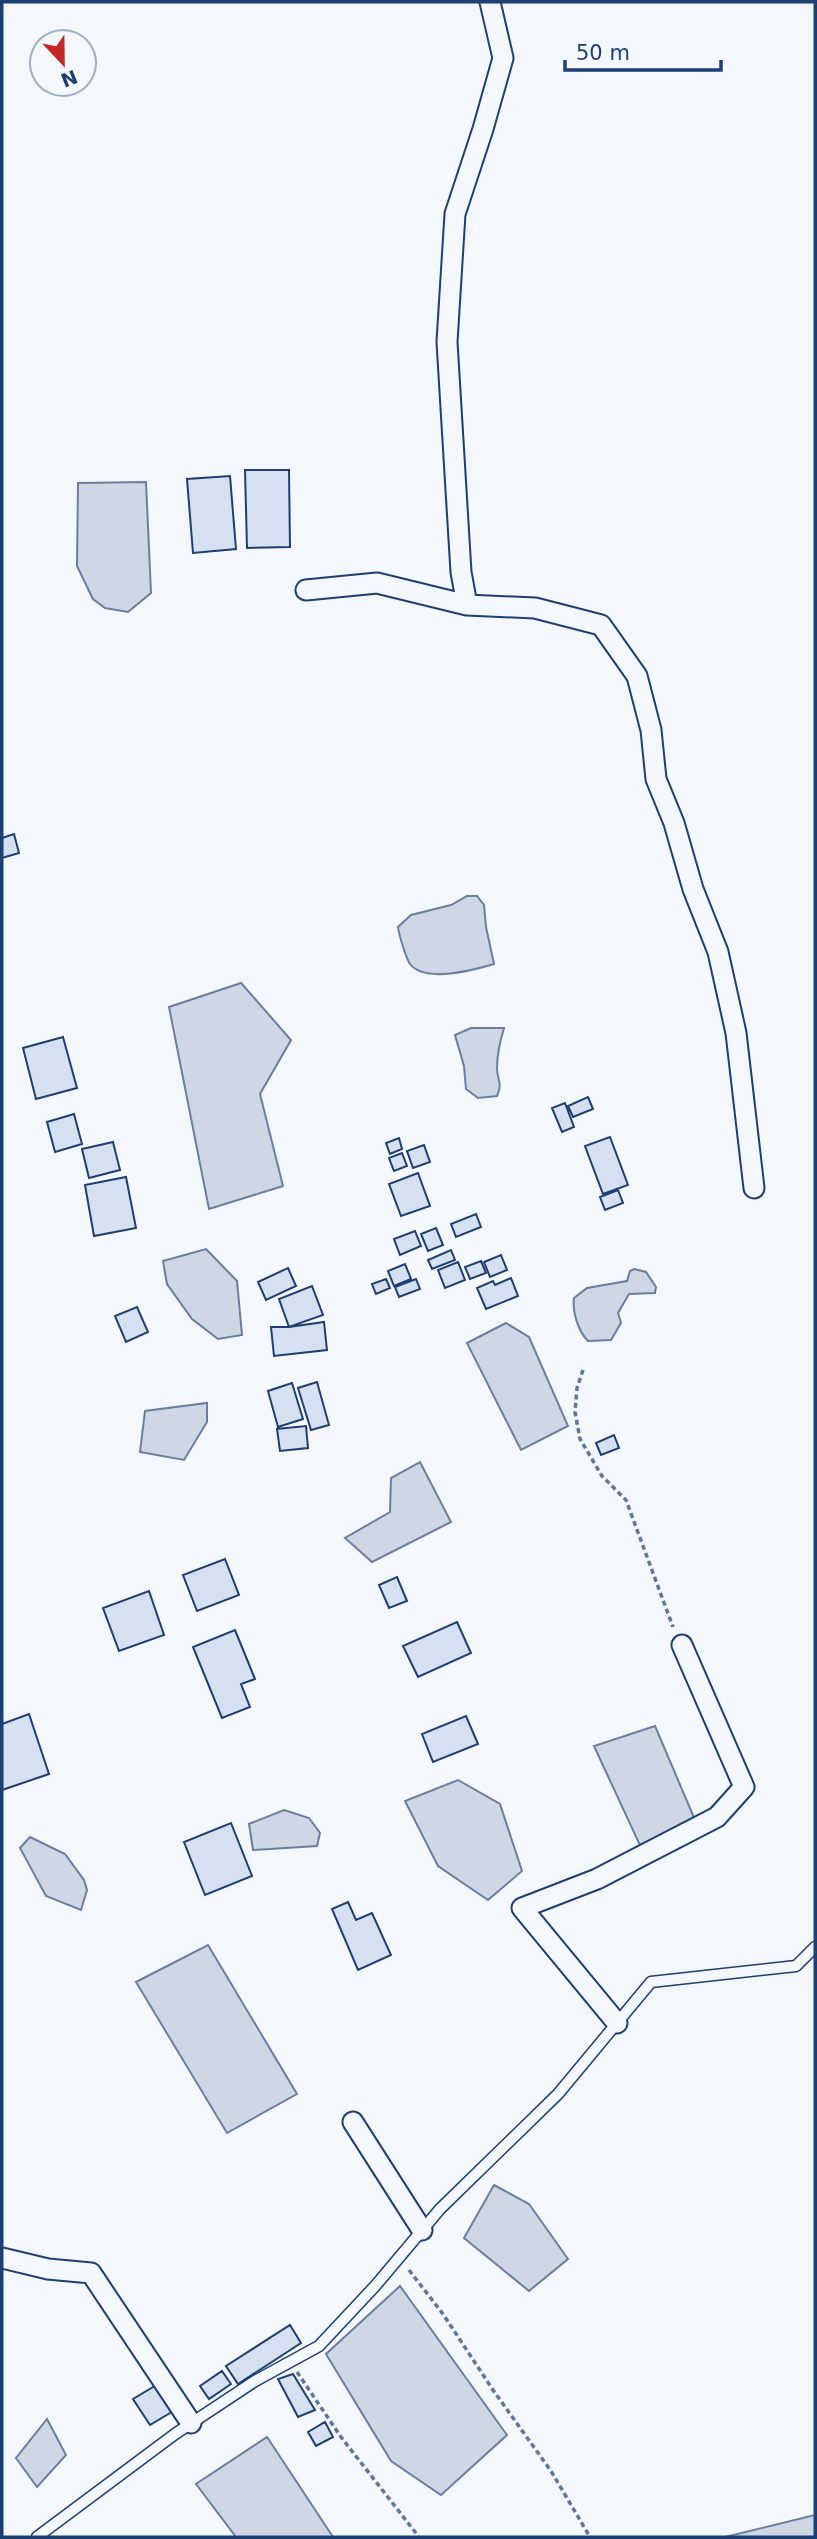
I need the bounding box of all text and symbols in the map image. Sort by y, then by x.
north arrow [28,28,98,98]
scale bar [565,28,721,72]
text: 50 m [576,41,630,65]
text: N [58,66,81,92]

